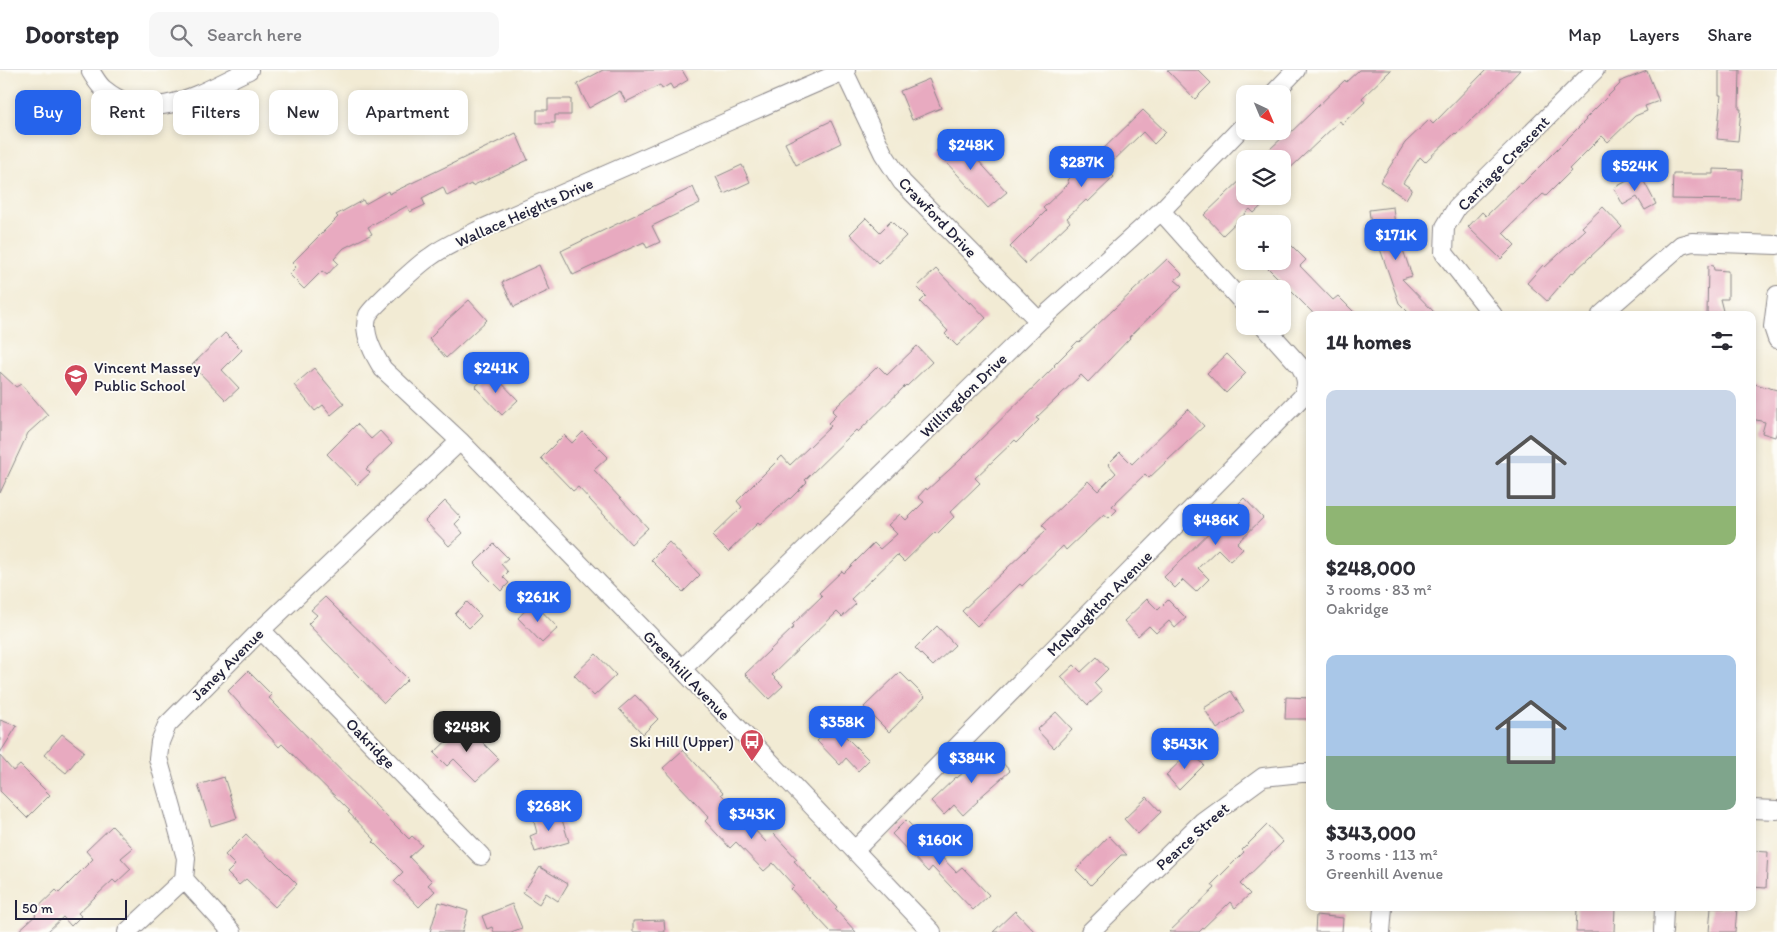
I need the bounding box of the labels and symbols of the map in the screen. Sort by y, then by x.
north arrow [1236,85,1291,140]
street label: Carriage Crescent [1453,112,1553,215]
pin: $248K [936,128,1006,171]
pin: $287K [1047,146,1117,188]
pin: $524K [1600,150,1670,192]
street label: Crawford Drive [895,173,981,262]
street label: Wallace Heights Drive [452,174,596,251]
pin: $171K [1361,218,1431,261]
street label: Willingdon Drive [916,349,1011,442]
pin: $241K [461,352,531,394]
place label: Vincent Massey Public School [94,358,201,395]
school or university icon: Vincent Massey Public School [63,363,89,397]
pin: $486K [1181,504,1251,546]
street label: McNaughton Avenue [1043,546,1156,660]
pin: $261K [503,580,573,623]
street label: Janey Avenue [187,624,267,704]
street label: Greenhill Avenue [639,627,734,724]
pin: $358K [807,706,877,748]
pin: $248K [432,710,502,753]
street label: Oakridge [342,714,399,773]
bus stop icon: Ski Hill (Upper) [739,728,765,762]
pin: $543K [1150,728,1220,770]
place label: Ski Hill (Upper) [630,732,734,751]
pin: $384K [937,742,1007,784]
pin: $268K [514,790,584,832]
pin: $343K [717,798,787,840]
street label: Pearce Street [1152,799,1233,874]
pin: $160K [905,824,975,866]
scale bar [15,897,128,920]

